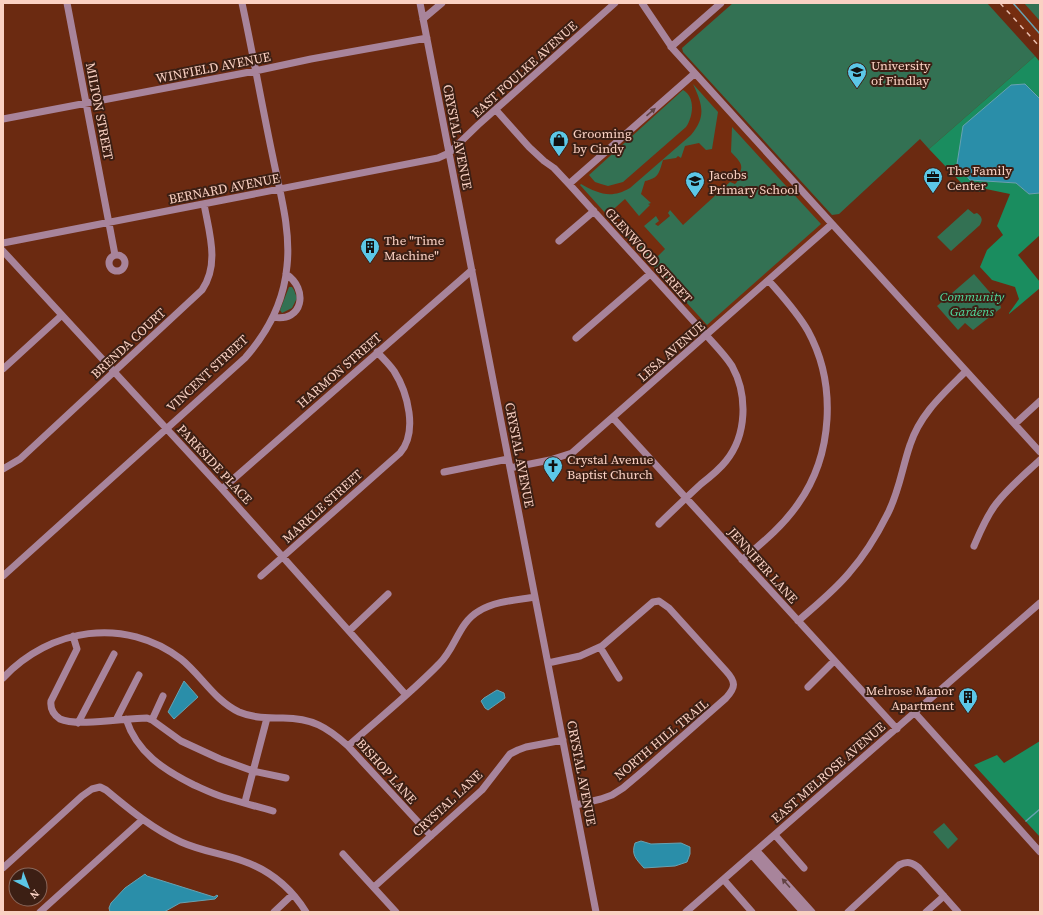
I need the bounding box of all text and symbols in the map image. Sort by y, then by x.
street label: EAST FOULKE AVENUE [468,17,581,121]
street label: WINFIELD AVENUE [154,48,272,87]
place label: University of Findlay [871,57,931,89]
street label: MILTON STREET [82,61,117,161]
school or university icon: University of Findlay [846,61,868,89]
street label: CRYSTAL AVENUE [439,83,476,191]
one-way arrow [646,108,655,117]
place label: Grooming by Cindy [573,125,632,157]
shop icon: Grooming by Cindy [548,129,570,157]
place label: The Family Center [947,162,1012,194]
place label: Jacobs Primary School [708,166,798,198]
office icon: The Family Center [922,166,944,194]
street label: BERNARD AVENUE [167,169,281,208]
school or university icon: Jacobs Primary School [684,170,706,198]
street label: GLENWOOD STREET [601,204,696,307]
place label: The "Time Machine" [384,232,445,264]
building icon: The "Time Machine" [359,236,381,264]
park label: Community Gardens [940,288,1005,320]
street label: BRENDA COURT [87,304,169,382]
street label: LESA AVENUE [634,317,709,385]
street label: HARMON STREET [294,329,385,412]
street label: VINCENT STREET [163,331,252,416]
street label: CRYSTAL AVENUE [501,401,538,509]
street label: PARKSIDE PLACE [173,421,256,508]
place label: Crystal Avenue Baptist Church [567,451,654,483]
church icon: Crystal Avenue Baptist Church [542,455,564,483]
street label: MARKLE STREET [279,466,366,547]
street label: JENNIFER LANE [723,523,801,607]
place label: Melrose Manor Apartment [866,682,955,714]
building icon: Melrose Manor Apartment [957,686,979,714]
street label: NORTH HILL TRAIL [611,695,712,784]
street label: EAST MELROSE AVENUE [768,718,889,827]
street label: CRYSTAL AVENUE [563,719,600,827]
street label: BISHOP LANE [353,735,421,808]
street label: CRYSTAL LANE [409,766,486,840]
north arrow [8,867,48,907]
one-way arrow [781,878,791,888]
text: N [26,886,42,902]

